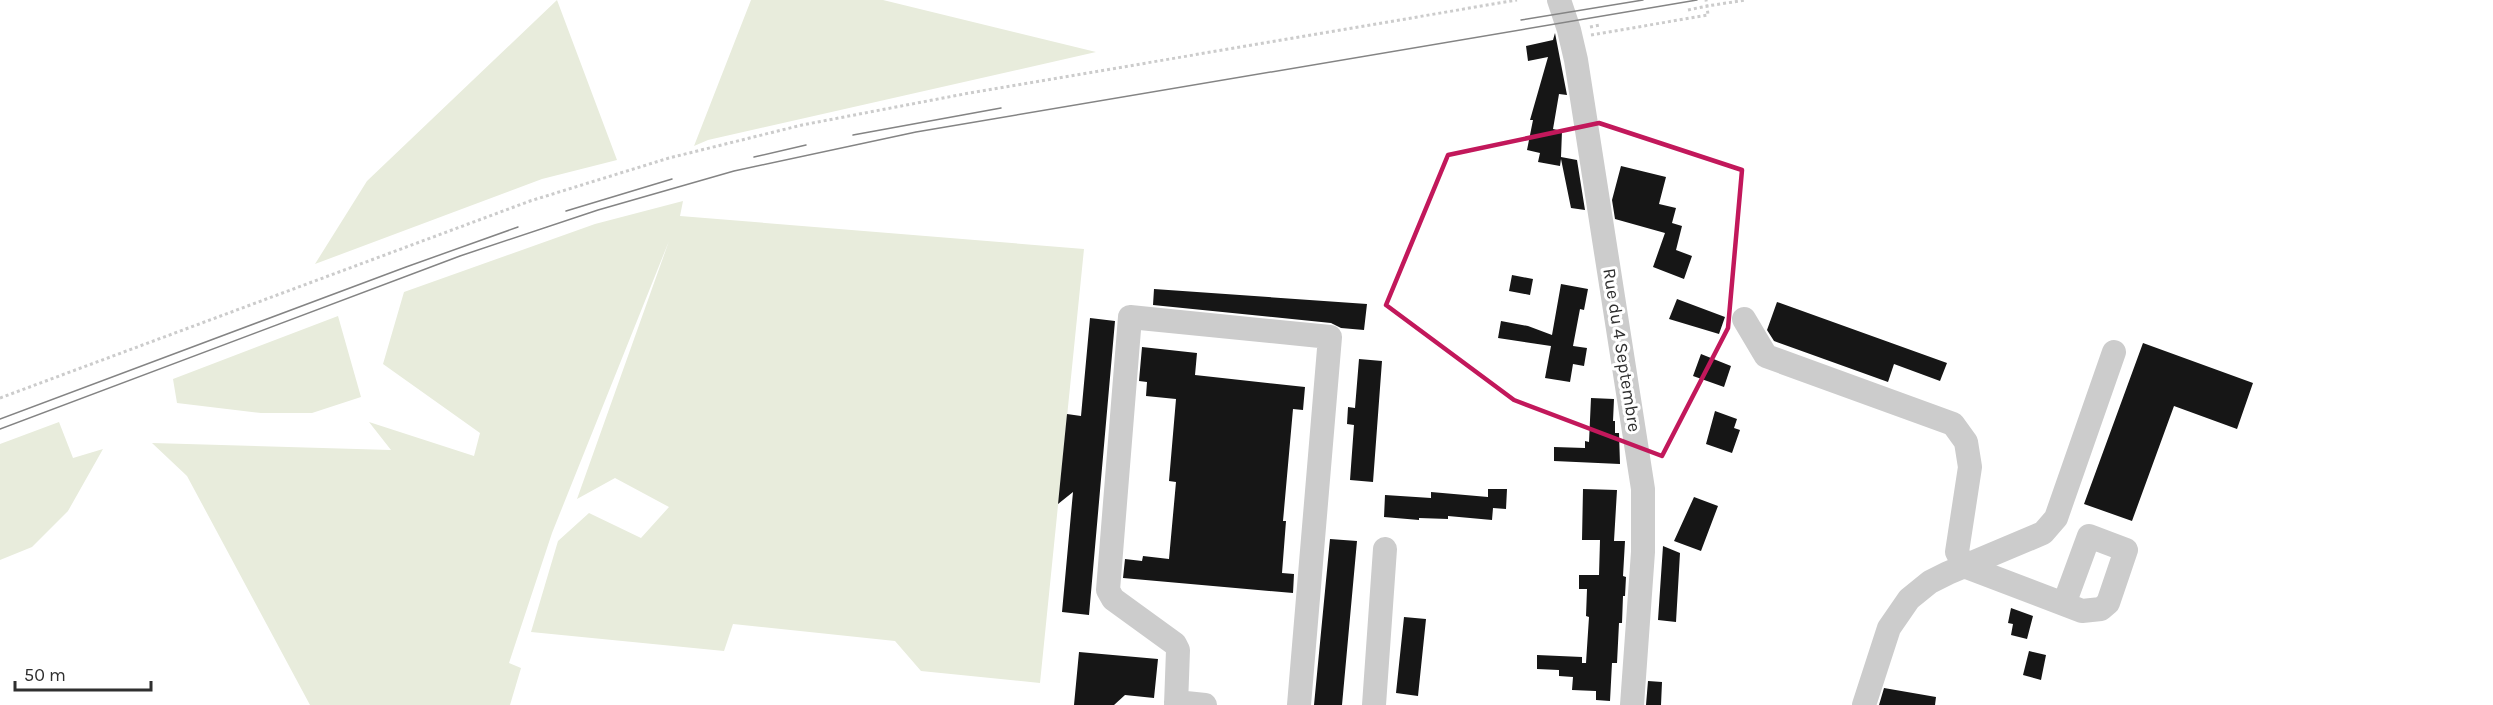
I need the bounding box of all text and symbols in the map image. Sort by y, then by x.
street label: Rue du 4 Septembre [1598,267,1646,433]
scale bar [15,654,152,692]
text: 50 m [24,664,66,686]

